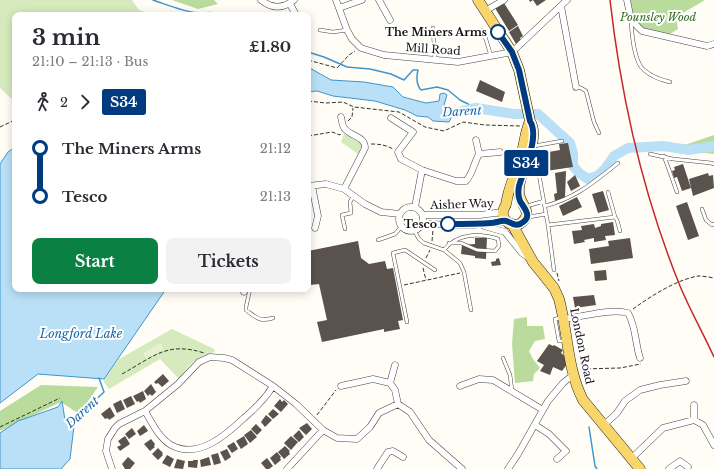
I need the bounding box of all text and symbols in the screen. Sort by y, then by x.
park label: Pounsley Wood [619,10,696,24]
text: 3 min [32,24,100,51]
marker: The Miners Arms [490,24,506,40]
place label: The Miners Arms [385,25,487,39]
text: £1.80 [249,37,291,56]
street label: Mill Road [405,40,462,58]
text: 21:10 – 21:13 · Bus [32,53,148,70]
icon: walk [32,91,54,113]
icon: forward [74,91,96,113]
text: S34 [110,93,138,111]
text: 2 [60,94,68,111]
water label: Darent [441,102,483,120]
text: The Miners Arms [62,139,201,158]
text: 21:12 [260,140,291,157]
line badge: S34 [503,150,549,176]
text: S34 [512,154,540,172]
text: Tesco [62,187,107,206]
text: 21:13 [260,188,291,205]
street label: Aisher Way [429,196,494,212]
marker: Tesco [440,216,456,232]
place label: Tesco [404,217,437,231]
button: Start [32,238,158,284]
button: Tickets [166,238,291,284]
street label: London Road [567,307,597,386]
water label: Longford Lake [39,326,123,341]
water label: Darent [62,393,102,431]

